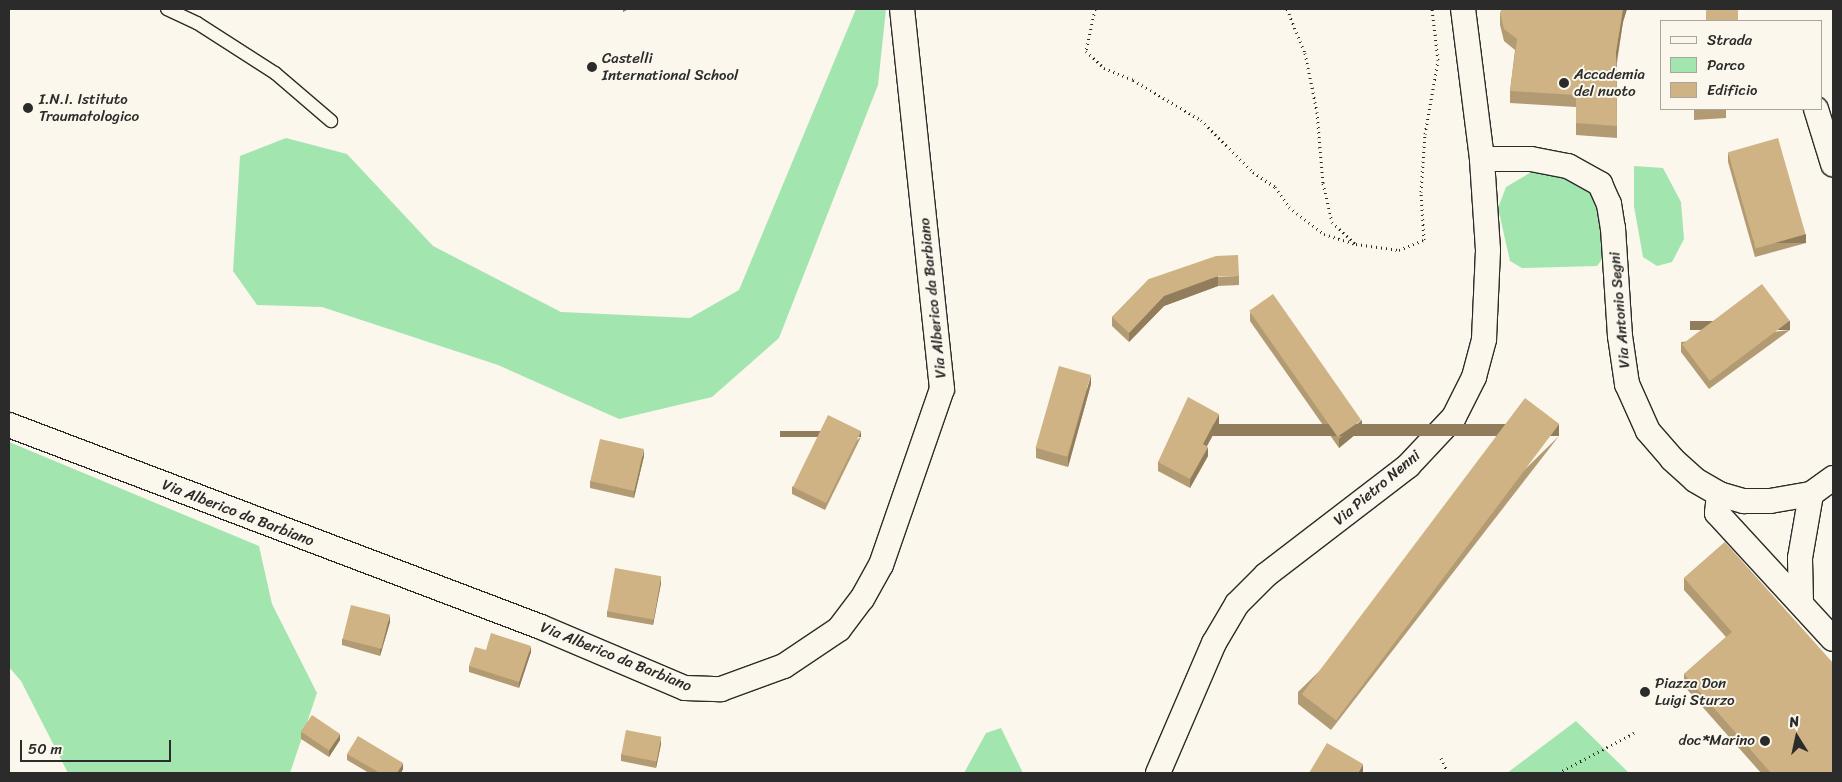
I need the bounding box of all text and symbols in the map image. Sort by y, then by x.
legend [1660,20,1822,110]
text: Strada [1707,27,1752,53]
place label: Castelli International School [602,49,738,84]
text: Parco [1707,52,1745,78]
marker: Castelli International School [586,61,598,73]
place label: Accademia del nuoto [1574,65,1645,100]
marker: Accademia del nuoto [1558,77,1570,89]
text: Edificio [1707,77,1758,103]
place label: I.N.I. Istituto Traumatologico [39,90,139,125]
marker: I.N.I. Istituto Traumatologico [21,101,35,115]
street label: Via Alberico da Barbiano [916,217,950,379]
street label: Via Antonio Segni [1606,251,1634,369]
street label: Via Pietro Nenni [1330,446,1424,530]
street label: Via Alberico da Barbiano [159,476,317,550]
street label: Via Alberico da Barbiano [538,618,694,696]
place label: Piazza Don Luigi Sturzo [1655,674,1735,709]
marker: Piazza Don Luigi Sturzo [1639,686,1651,698]
text: N [1787,709,1801,735]
north arrow [1772,712,1822,762]
scale bar [22,730,174,762]
place label: doc*Marino [1679,732,1755,750]
marker: doc*Marino [1759,735,1771,747]
text: 50 m [28,736,62,762]

